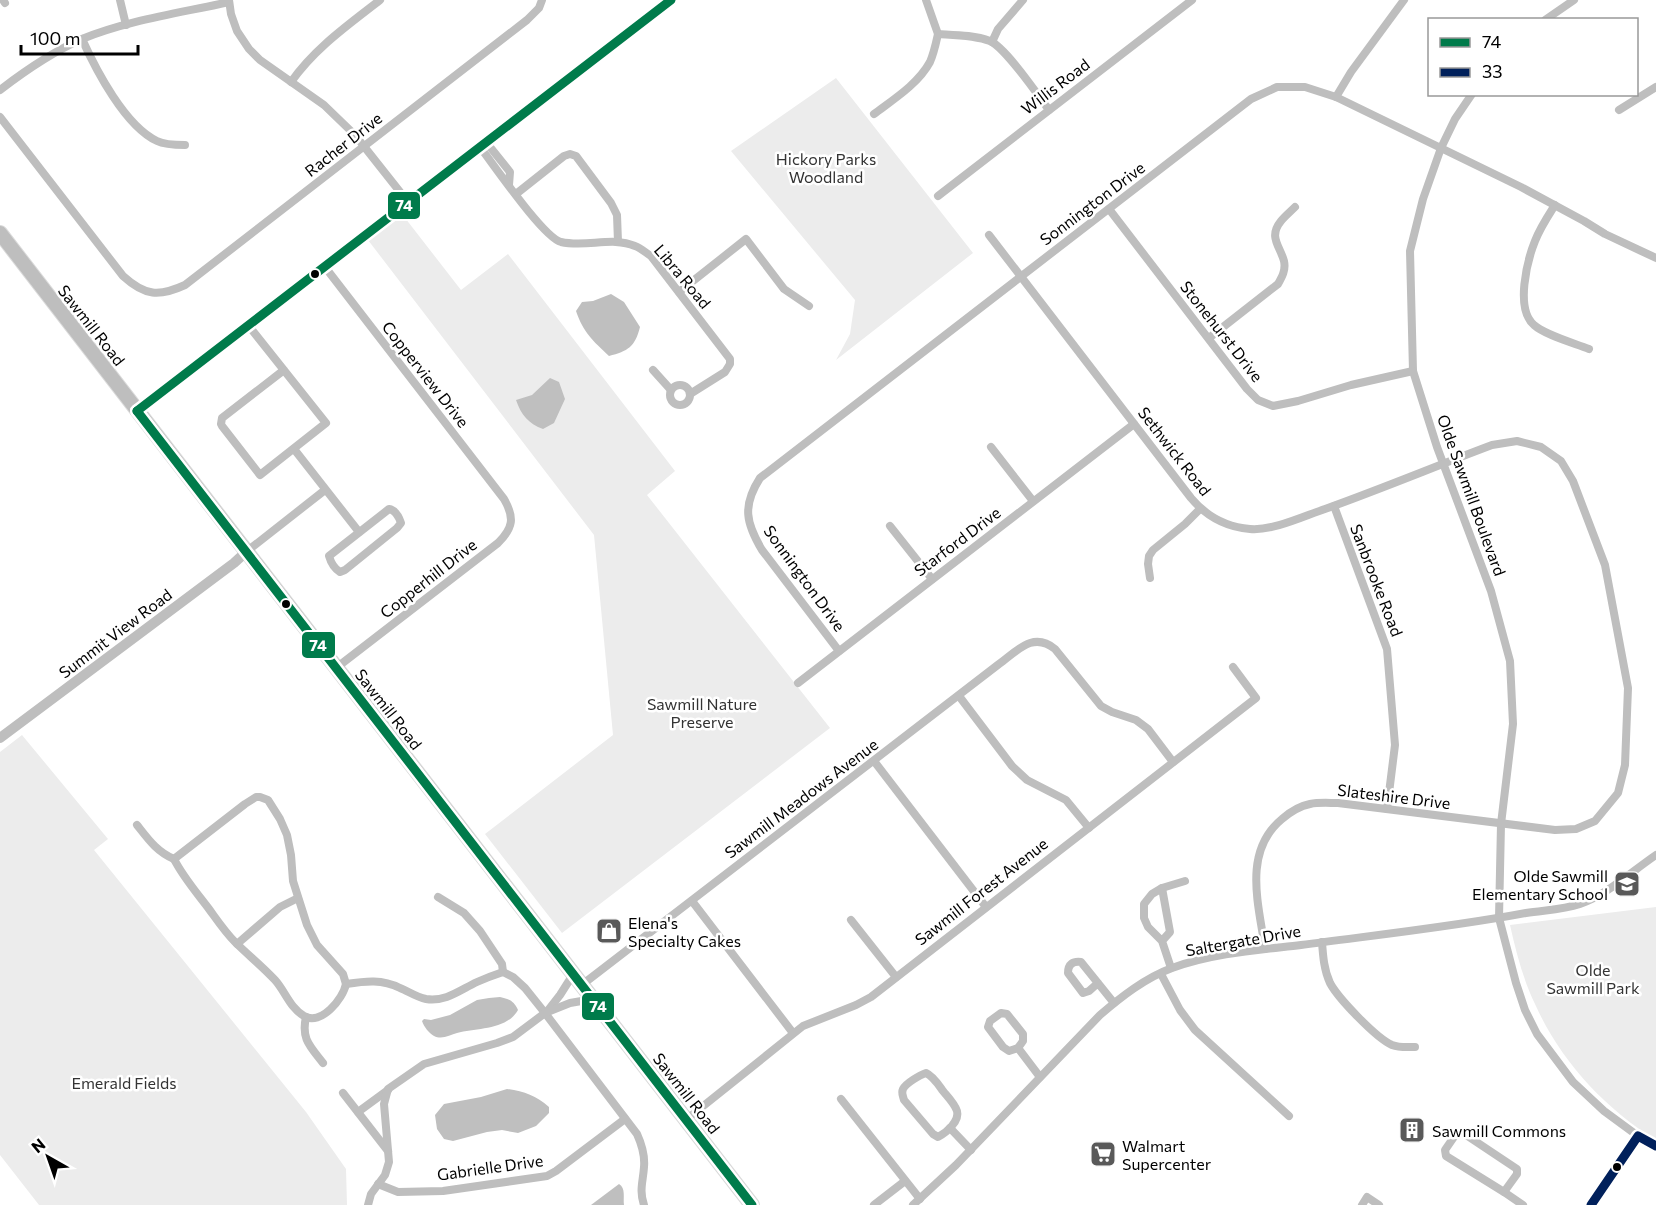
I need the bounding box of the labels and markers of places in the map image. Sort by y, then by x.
unlabelled marker [309,268,321,280]
unlabelled marker [280,598,292,610]
place label: Olde Sawmill Elementary School [1472,866,1608,903]
school or university icon: Olde Sawmill Elementary School [1612,869,1642,899]
place label: Elena's Specialty Cakes [628,913,741,950]
shop icon: Elena's Specialty Cakes [594,916,624,946]
building icon: Sawmill Commons [1397,1115,1427,1145]
place label: Sawmill Commons [1432,1121,1566,1140]
place label: Walmart Supercenter [1122,1136,1212,1173]
supermarket icon: Walmart Supercenter [1088,1139,1118,1169]
unlabelled marker [1611,1161,1623,1173]

